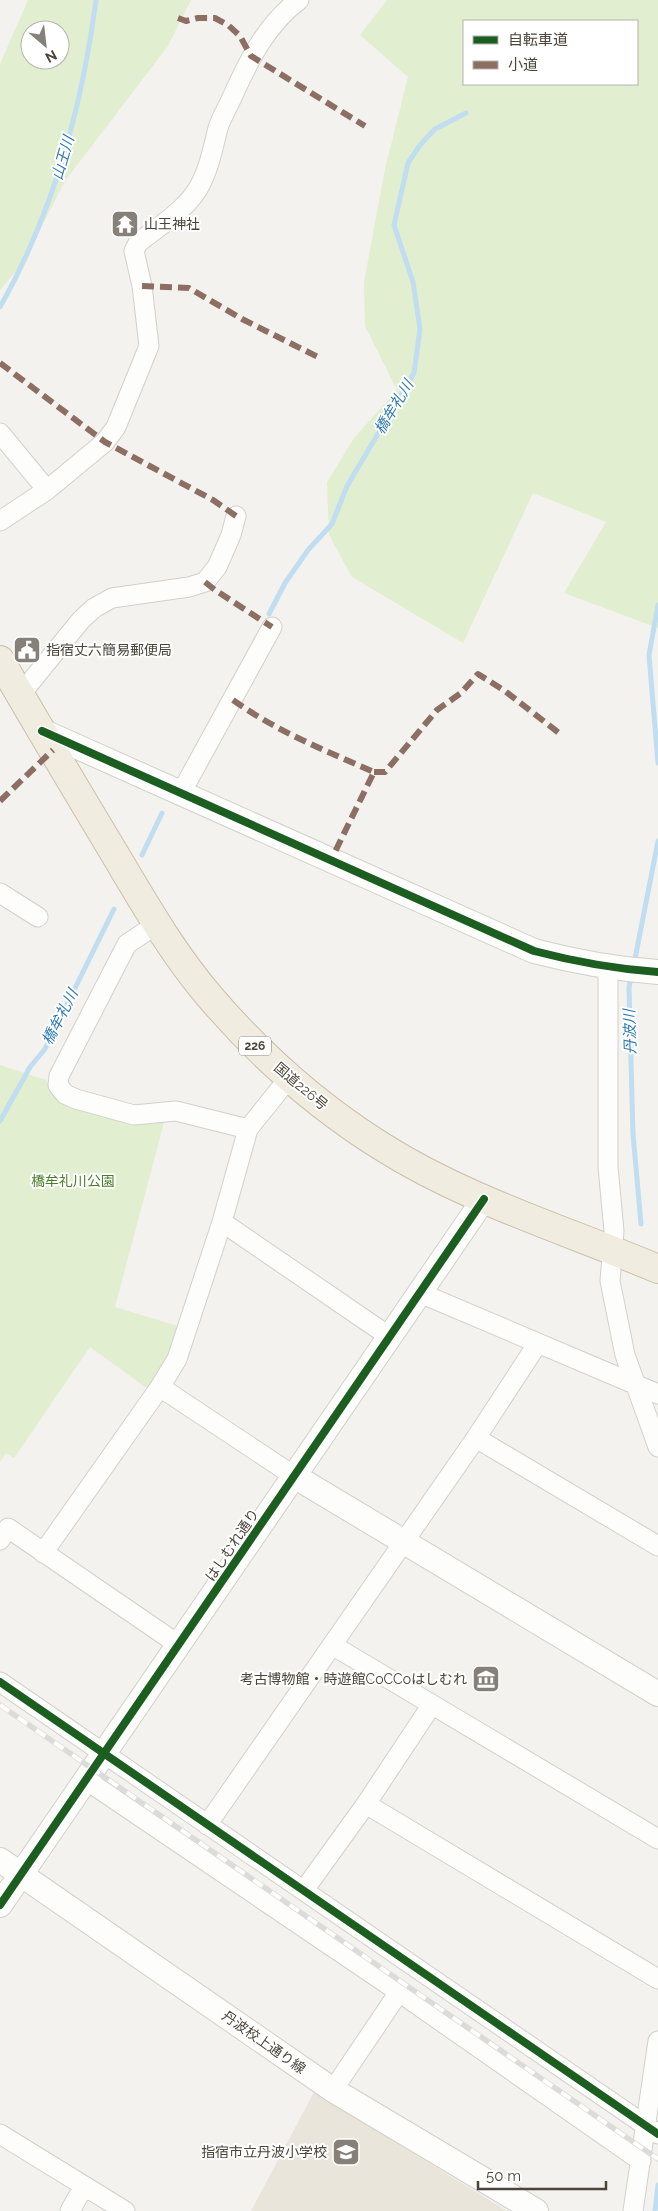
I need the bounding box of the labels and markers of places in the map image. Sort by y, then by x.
temple icon: 山王神社 [110,209,140,239]
place label: 山王神社 [144,216,200,232]
public building icon: 指宿丈六簡易郵便局 [12,635,42,665]
place label: 指宿丈六簡易郵便局 [46,642,172,658]
museum icon: 考古博物館・時遊館CoCCoはしむれ [471,1664,501,1694]
place label: 考古博物館・時遊館CoCCoはしむれ [240,1671,467,1687]
school or university icon: 指宿市立丹波小学校 [331,2137,361,2167]
place label: 指宿市立丹波小学校 [201,2144,327,2160]

